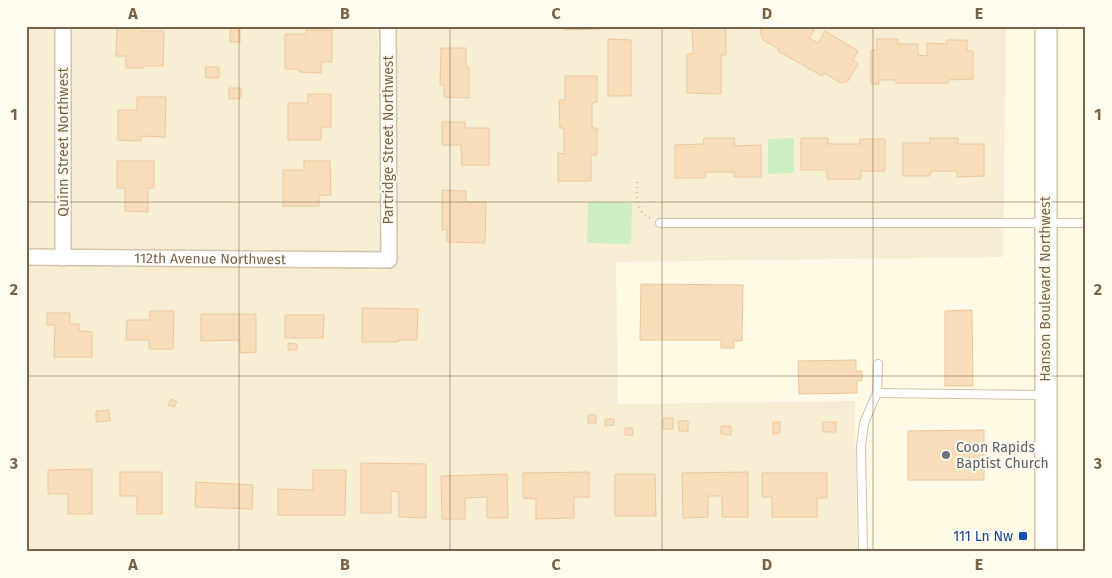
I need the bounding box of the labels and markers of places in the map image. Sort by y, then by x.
place label: Coon Rapids Baptist Church [956,439,1049,472]
marker: Coon Rapids Baptist Church [940,449,952,461]
place label: 111 Ln Nw [953,528,1013,545]
marker: 111 Ln Nw [1017,530,1029,542]

